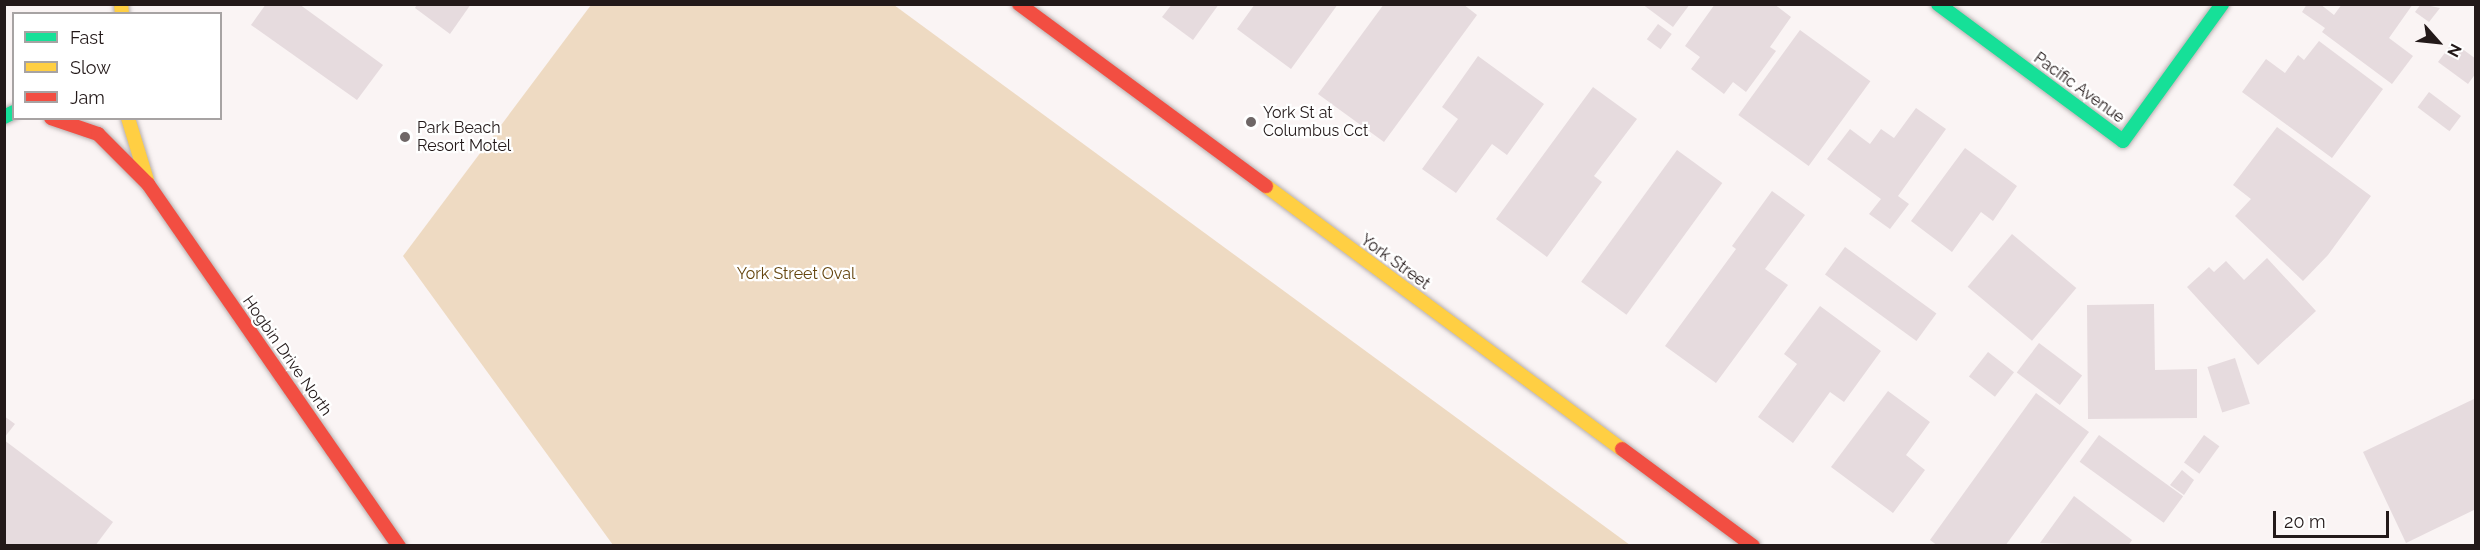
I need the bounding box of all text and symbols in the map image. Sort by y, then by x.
legend [12,12,222,120]
north arrow [2408,12,2468,72]
text: Fast [70,27,104,48]
text: N [2443,41,2466,60]
street label: Pacific Avenue [2030,49,2128,127]
text: Slow [70,57,111,78]
text: Jam [70,87,105,108]
place label: York St at Columbus Cct [1263,103,1368,141]
marker: York St at Columbus Cct [1244,115,1258,129]
place label: Park Beach Resort Motel [417,118,511,156]
marker: Park Beach Resort Motel [398,130,412,144]
street label: York Street [1357,230,1433,294]
park label: York Street Oval [737,264,855,284]
street label: Hogbin Drive North [238,292,336,420]
scale bar [2276,499,2392,537]
text: 20 m [2284,511,2326,532]

